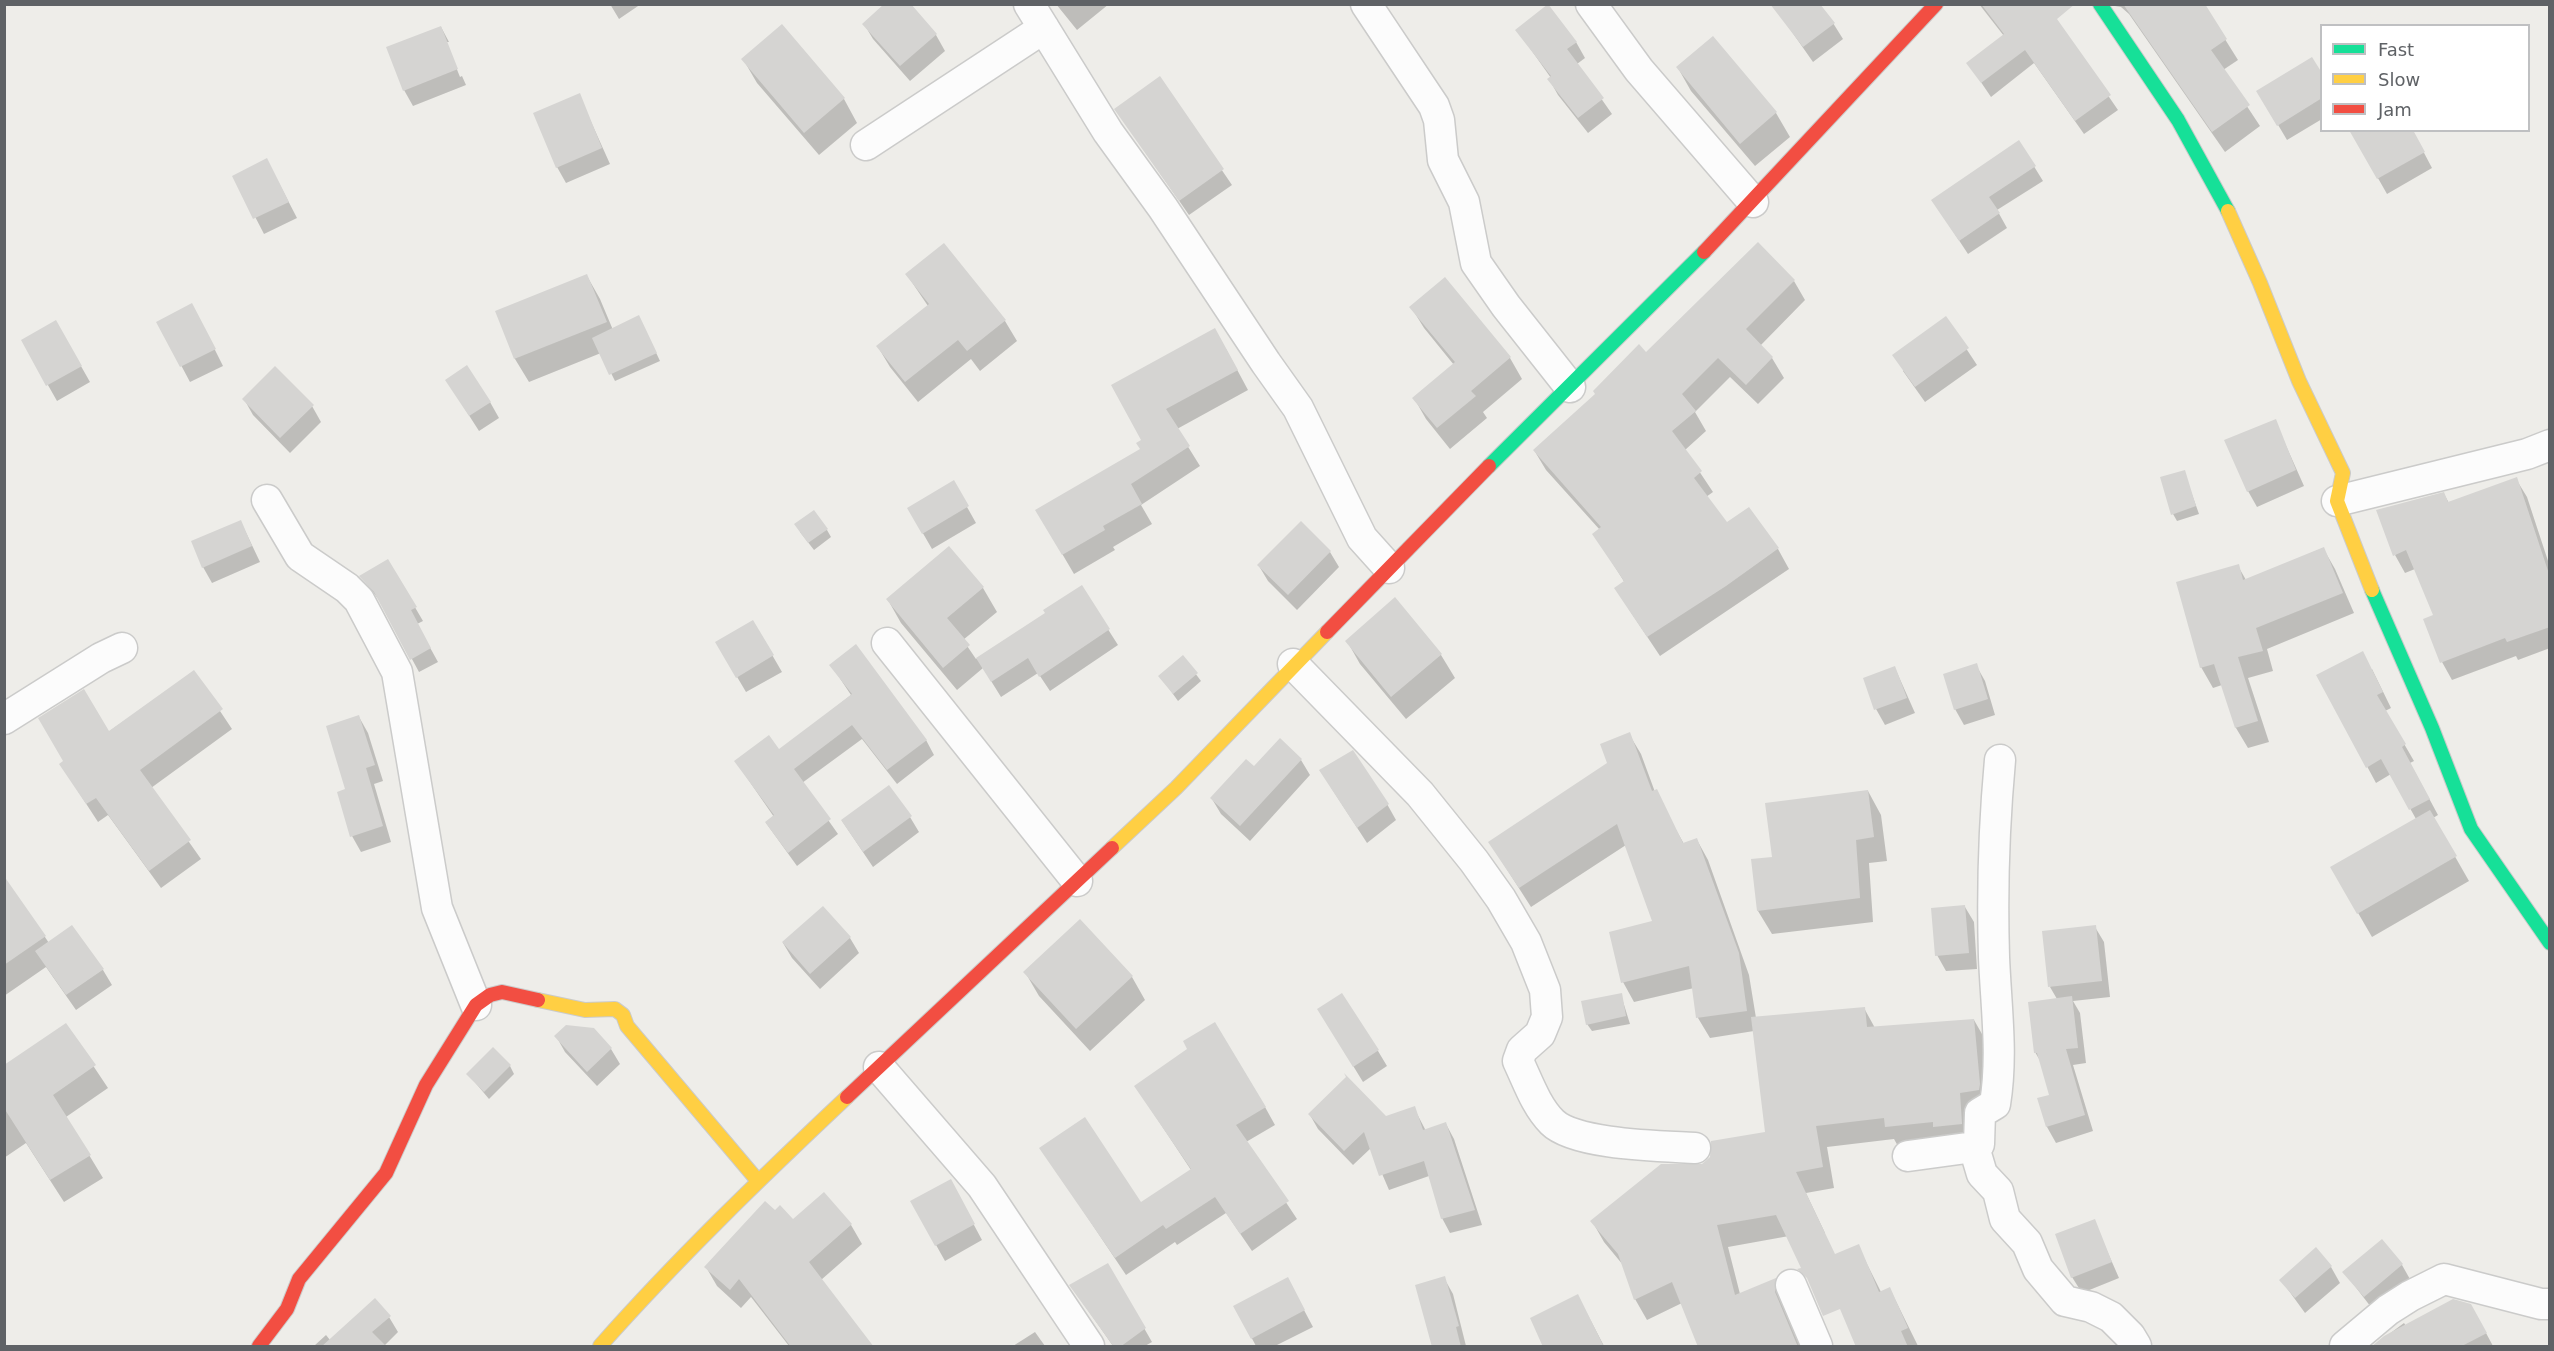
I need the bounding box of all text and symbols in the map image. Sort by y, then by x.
legend [2320,24,2530,132]
text: Fast [2378,39,2414,60]
text: Slow [2378,69,2420,90]
text: Jam [2378,99,2412,120]

